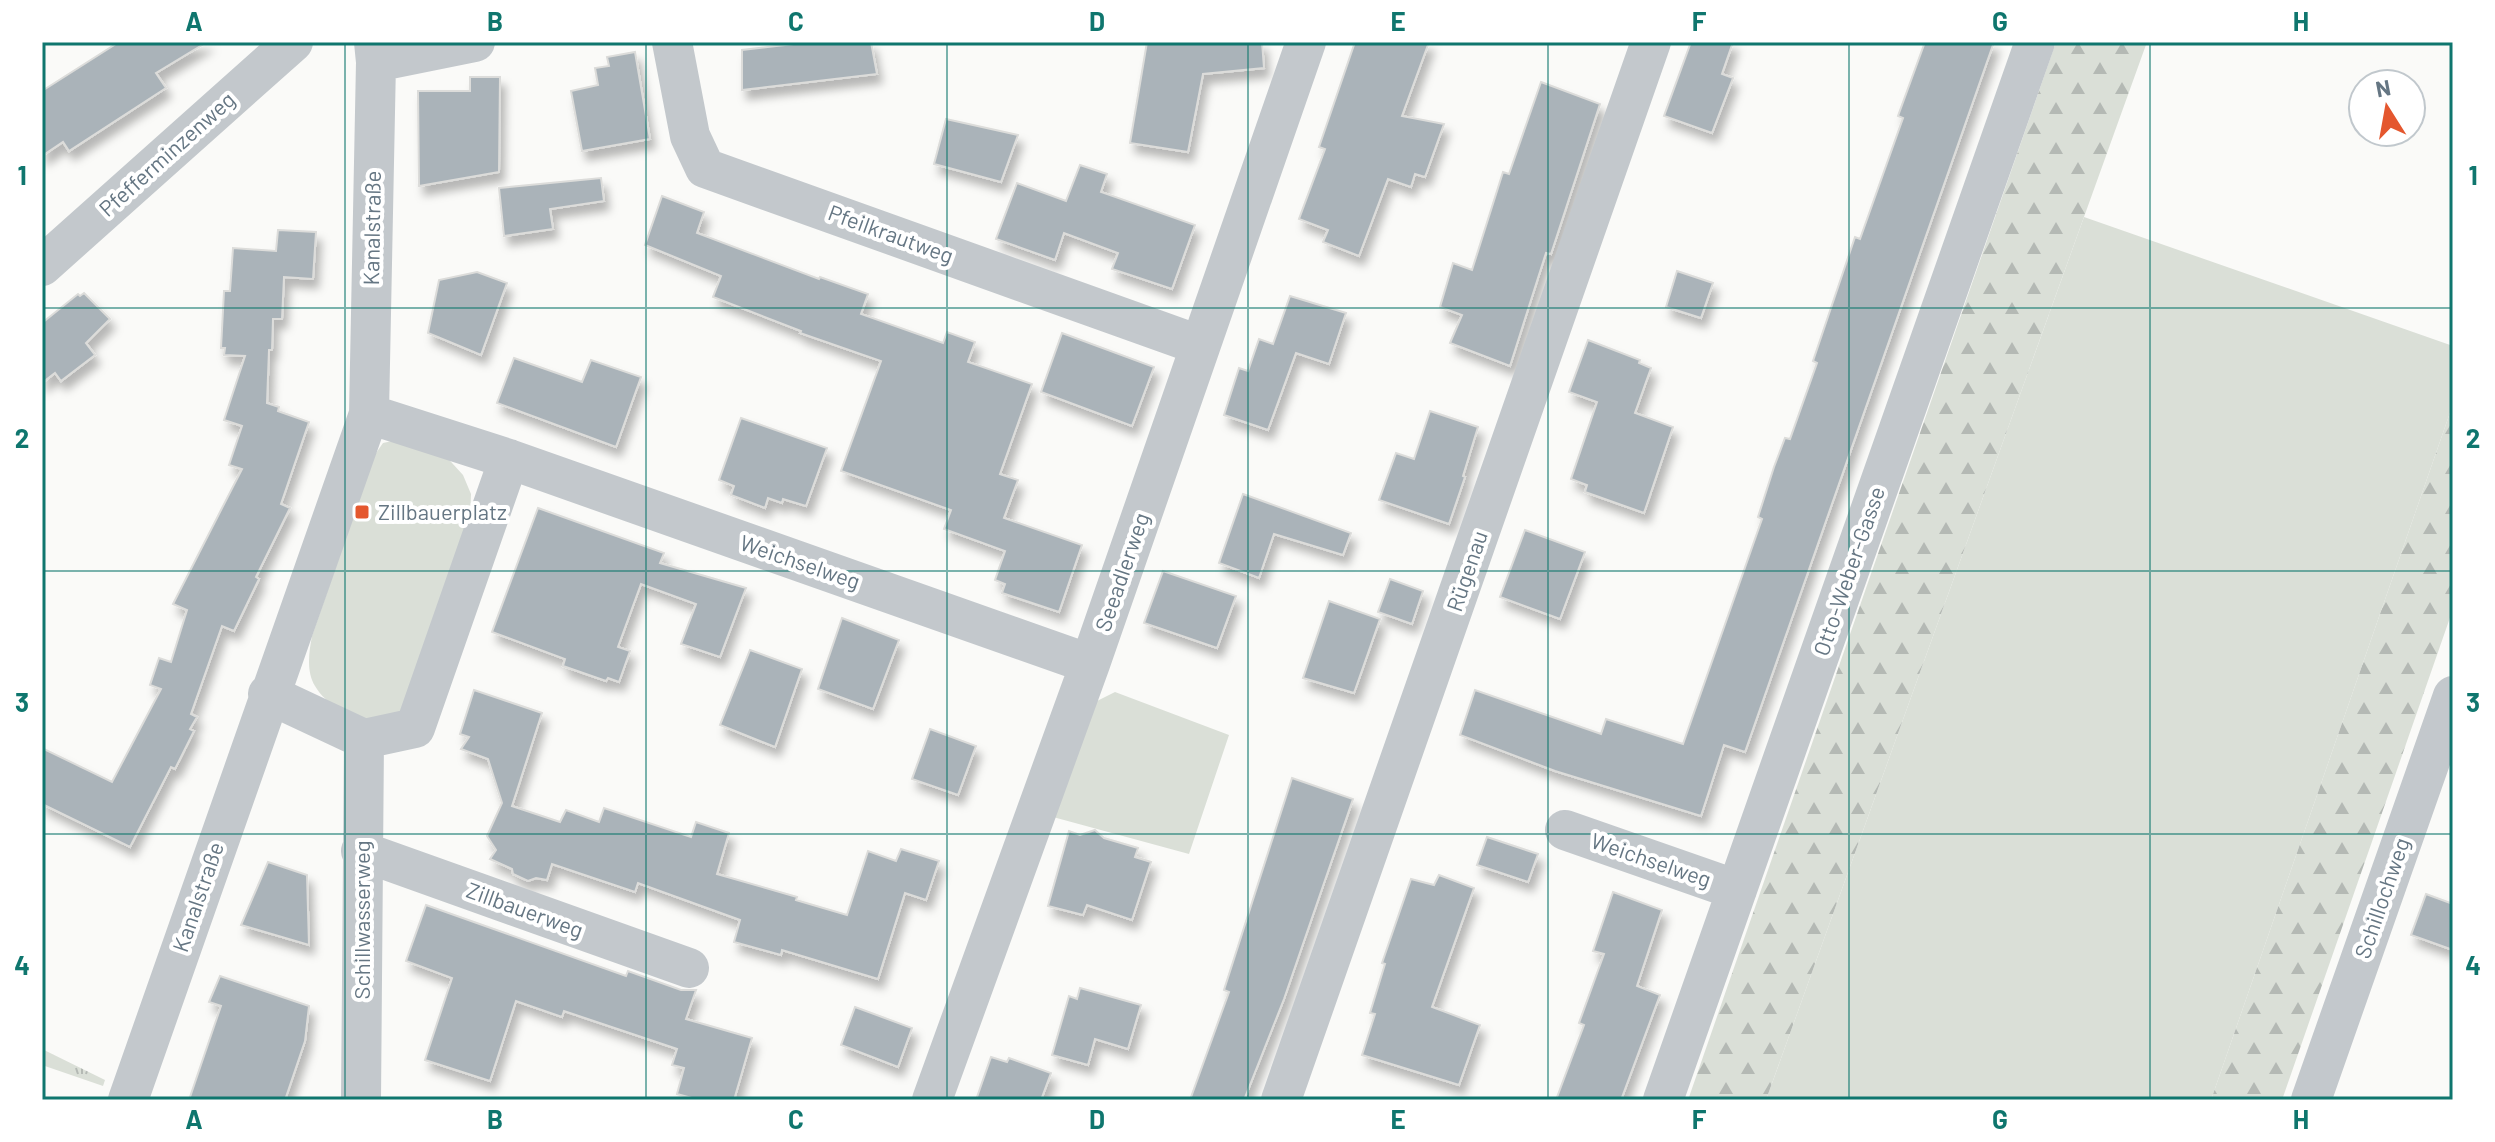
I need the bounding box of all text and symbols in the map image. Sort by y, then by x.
text: A [185,5,203,36]
text: B [487,5,503,36]
text: C [788,5,804,36]
text: D [1089,5,1105,36]
text: E [1390,5,1406,36]
text: F [1692,5,1707,36]
text: G [1992,5,2008,36]
text: H [2293,5,2309,36]
north arrow [2347,68,2427,148]
text: N [2373,73,2393,102]
street label: Pfefferminzenweg [93,86,240,221]
text: 1 [17,159,27,190]
text: 1 [2468,159,2478,190]
street label: Kanalstraße [357,170,385,286]
street label: Pfeilkrautweg [825,198,957,268]
text: 2 [15,422,29,453]
text: 2 [2466,422,2480,453]
street label: Otto-Weber-Gasse [1807,483,1889,659]
place label: Zillbauerplatz [378,498,507,524]
marker: Zillbauerplatz [353,503,371,521]
street label: Seeadlerweg [1089,509,1154,634]
street label: Rügenau [1440,527,1492,614]
street label: Weichselweg [737,528,864,594]
text: 3 [15,686,29,717]
text: 3 [2466,686,2480,717]
street label: Weichselweg [1588,826,1715,892]
street label: Schillochweg [2348,834,2414,961]
street label: Kanalstraße [166,838,228,955]
street label: Schillwasserweg [348,841,374,999]
street label: Zillbauerweg [463,876,587,942]
text: 4 [14,949,30,980]
text: 4 [2465,949,2481,980]
text: A [185,1103,203,1134]
text: B [487,1103,503,1134]
text: C [788,1103,804,1134]
text: D [1089,1103,1105,1134]
text: E [1390,1103,1406,1134]
text: F [1692,1103,1707,1134]
text: G [1992,1103,2008,1134]
text: H [2293,1103,2309,1134]

